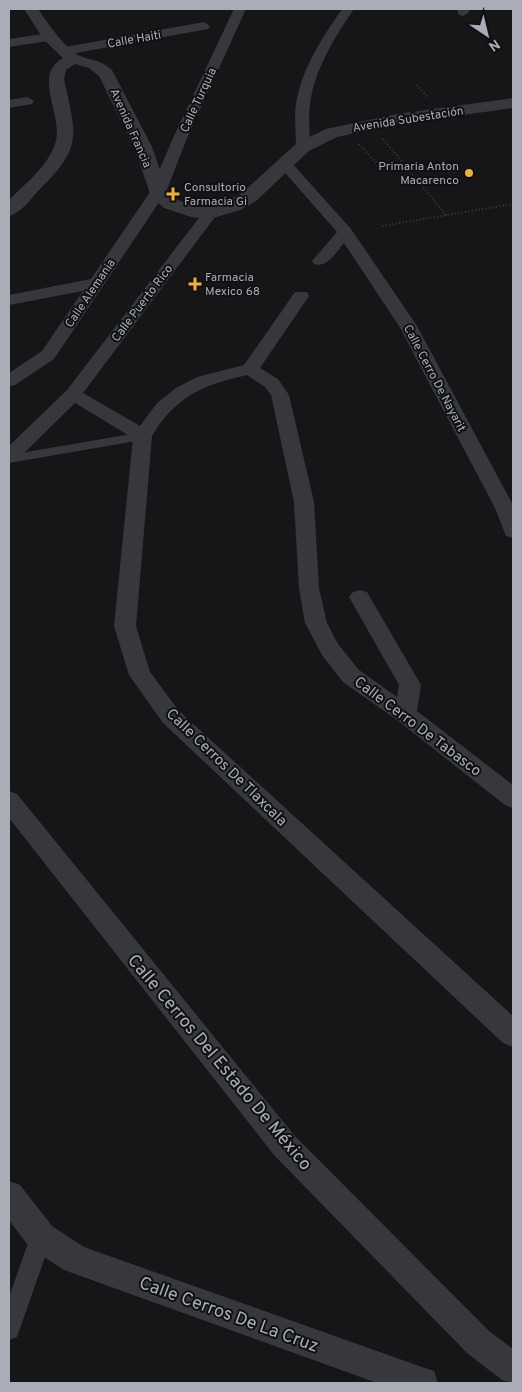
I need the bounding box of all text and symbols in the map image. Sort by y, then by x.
north arrow [462,10,512,60]
street label: Calle Haiti [106,27,162,53]
text: N [485,35,503,54]
street label: Calle Turquia [177,65,221,135]
street label: Avenida Francia [106,86,155,170]
street label: Avenida Subestación [352,103,465,137]
place label: Primaria Anton Macarenco [378,159,459,189]
marker: Primaria Anton Macarenco [463,167,475,179]
place label: Consultorio Farmacia Gi [184,180,247,210]
marker: Consultorio Farmacia Gi [166,187,180,201]
street label: Calle Alemania [62,256,120,331]
street label: Calle Puerto Rico [108,261,177,346]
place label: Farmacia Mexico 68 [205,270,260,300]
marker: Farmacia Mexico 68 [189,278,201,290]
street label: Calle Cerro De Nayarit [399,322,469,435]
street label: Calle Cerro De Tabasco [350,673,484,781]
street label: Calle Cerros De Tlaxcala [161,705,291,831]
street label: Calle Cerros Del Estado De México [121,950,316,1176]
street label: Calle Cerros De La Cruz [136,1272,321,1359]

